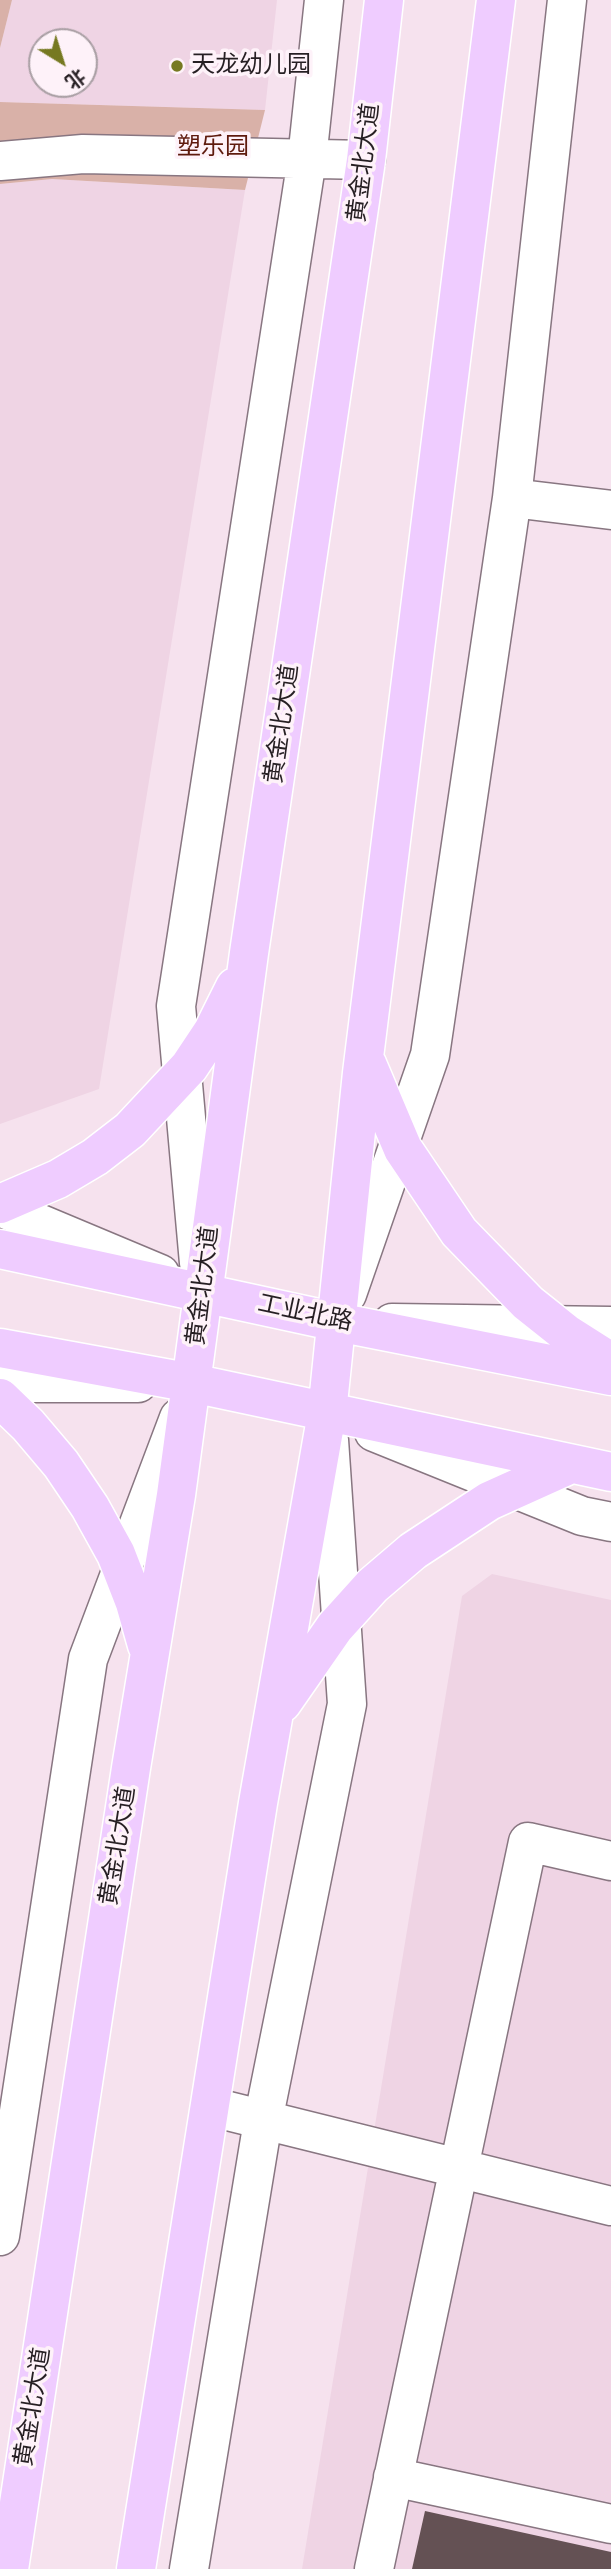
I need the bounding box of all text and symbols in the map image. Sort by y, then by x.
north arrow [28,28,98,98]
place label: 天龙幼儿园 [191,52,311,80]
marker: 天龙幼儿园 [169,58,185,74]
text: 北 [60,63,90,93]
street label: 黄金北大道 [343,102,387,224]
park label: 塑乐园 [177,134,249,162]
street label: 黄金北大道 [260,663,306,785]
street label: 黄金北大道 [182,1225,226,1347]
street label: 工业北路 [255,1290,355,1338]
street label: 黄金北大道 [95,1784,143,1908]
street label: 黄金北大道 [10,2345,58,2469]

